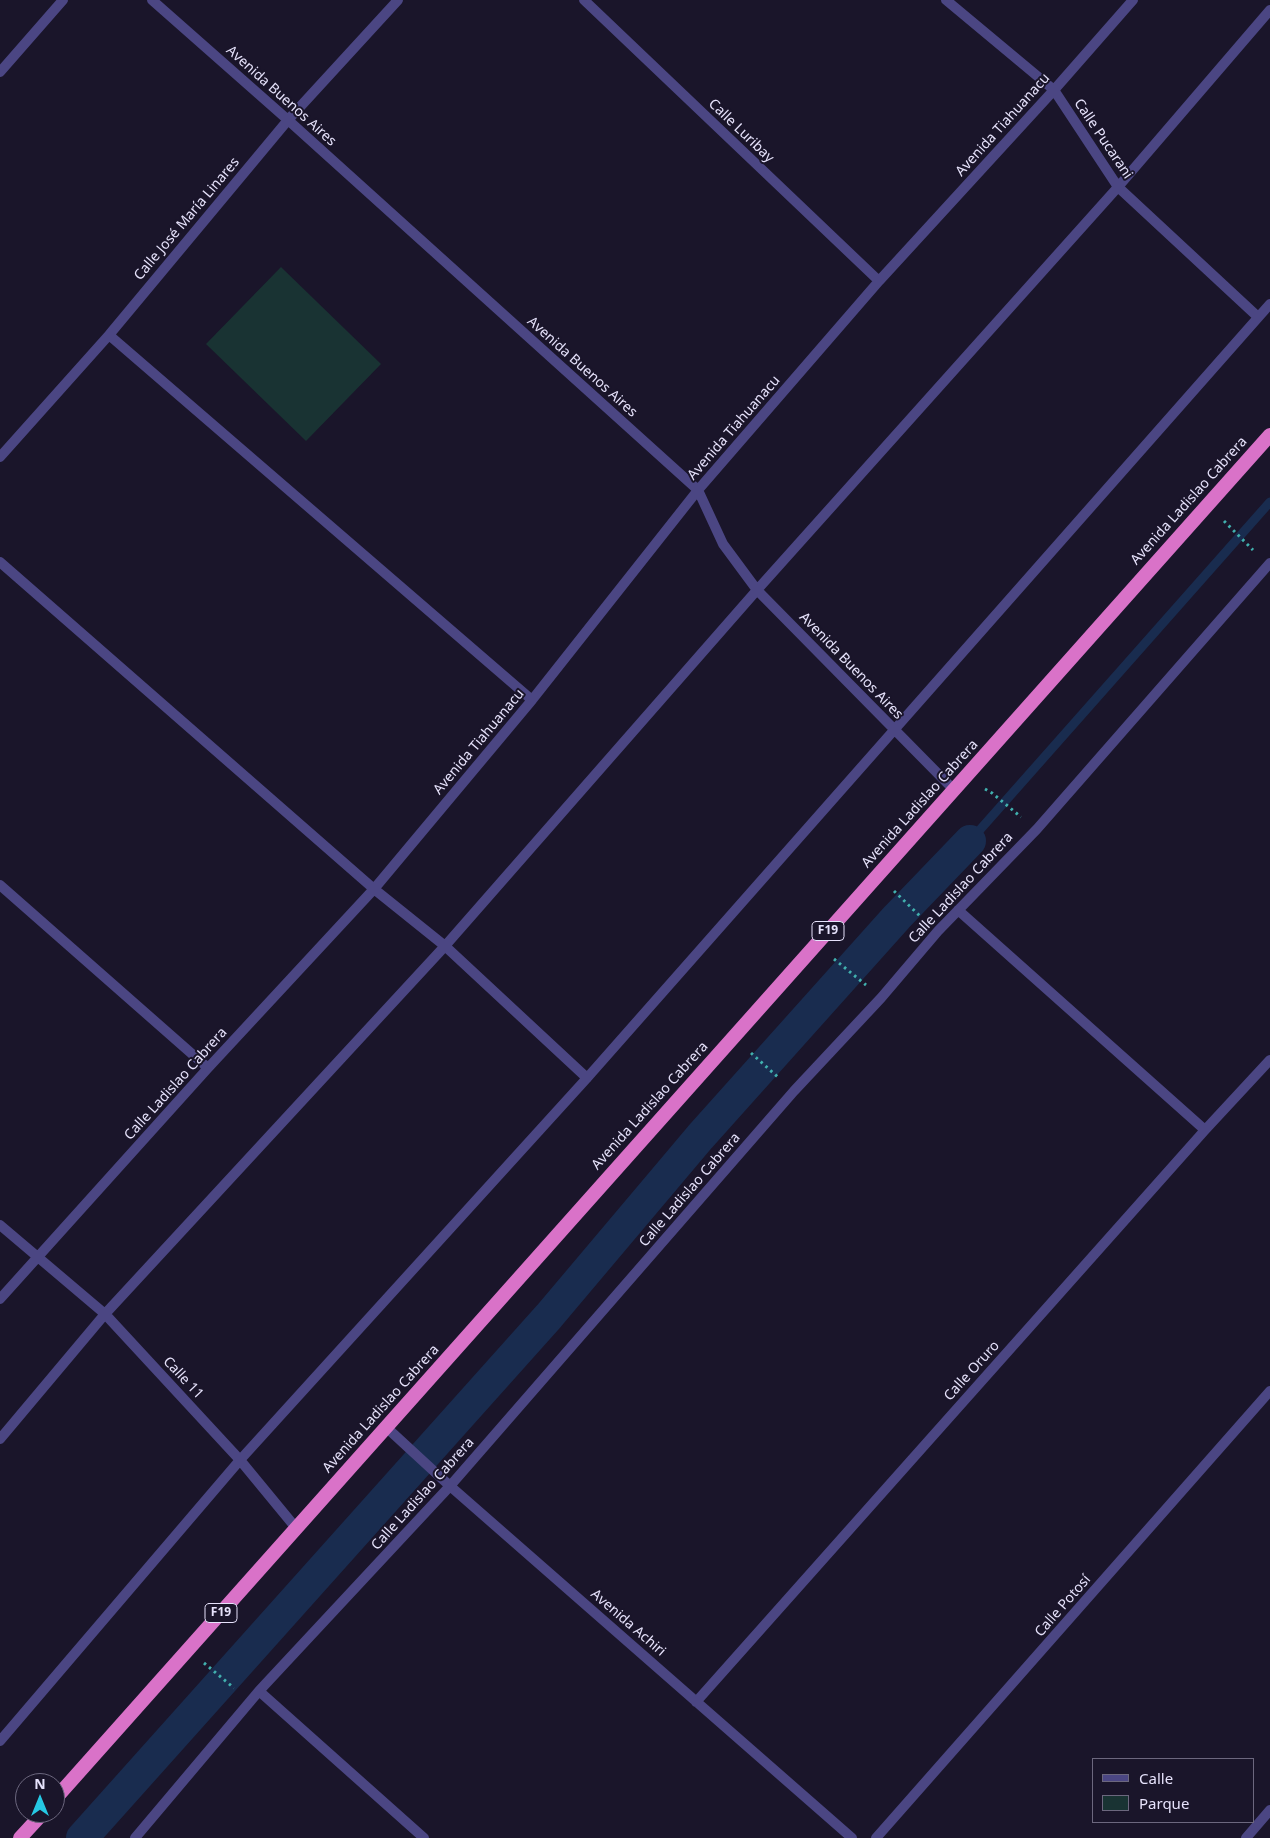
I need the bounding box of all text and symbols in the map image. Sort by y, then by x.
street label: Avenida Buenos Aires [223,42,339,150]
street label: Avenida Tiahuanacu [952,70,1054,180]
street label: Calle Luribay [705,96,777,166]
street label: Calle Pucarani [1070,96,1136,182]
street label: Calle José María Linares [131,154,243,284]
street label: Avenida Buenos Aires [524,313,640,421]
street label: Avenida Tiahuanacu [684,372,784,484]
street label: Avenida Ladislao Cabrera [1127,434,1251,568]
street label: Avenida Buenos Aires [796,609,906,723]
street label: Avenida Tiahuanacu [430,686,528,798]
street label: Avenida Ladislao Cabrera [858,737,982,871]
street label: Calle Ladislao Cabrera [905,829,1017,947]
road number: F19 [812,921,844,940]
street label: Calle Ladislao Cabrera [121,1024,231,1144]
street label: Avenida Ladislao Cabrera [588,1039,712,1173]
street label: Calle Ladislao Cabrera [636,1130,744,1250]
street label: Calle Oruro [941,1338,1003,1404]
street label: Avenida Ladislao Cabrera [319,1342,443,1476]
street label: Calle 11 [159,1353,207,1403]
street label: Calle Ladislao Cabrera [368,1434,478,1554]
street label: Calle Potosí [1032,1572,1094,1640]
street label: Avenida Achiri [587,1586,669,1660]
road number: F19 [205,1604,237,1622]
legend [1092,1758,1255,1823]
text: Calle [1139,1768,1173,1788]
north arrow [15,1773,65,1823]
text: N [34,1774,46,1793]
text: Parque [1139,1793,1189,1813]

